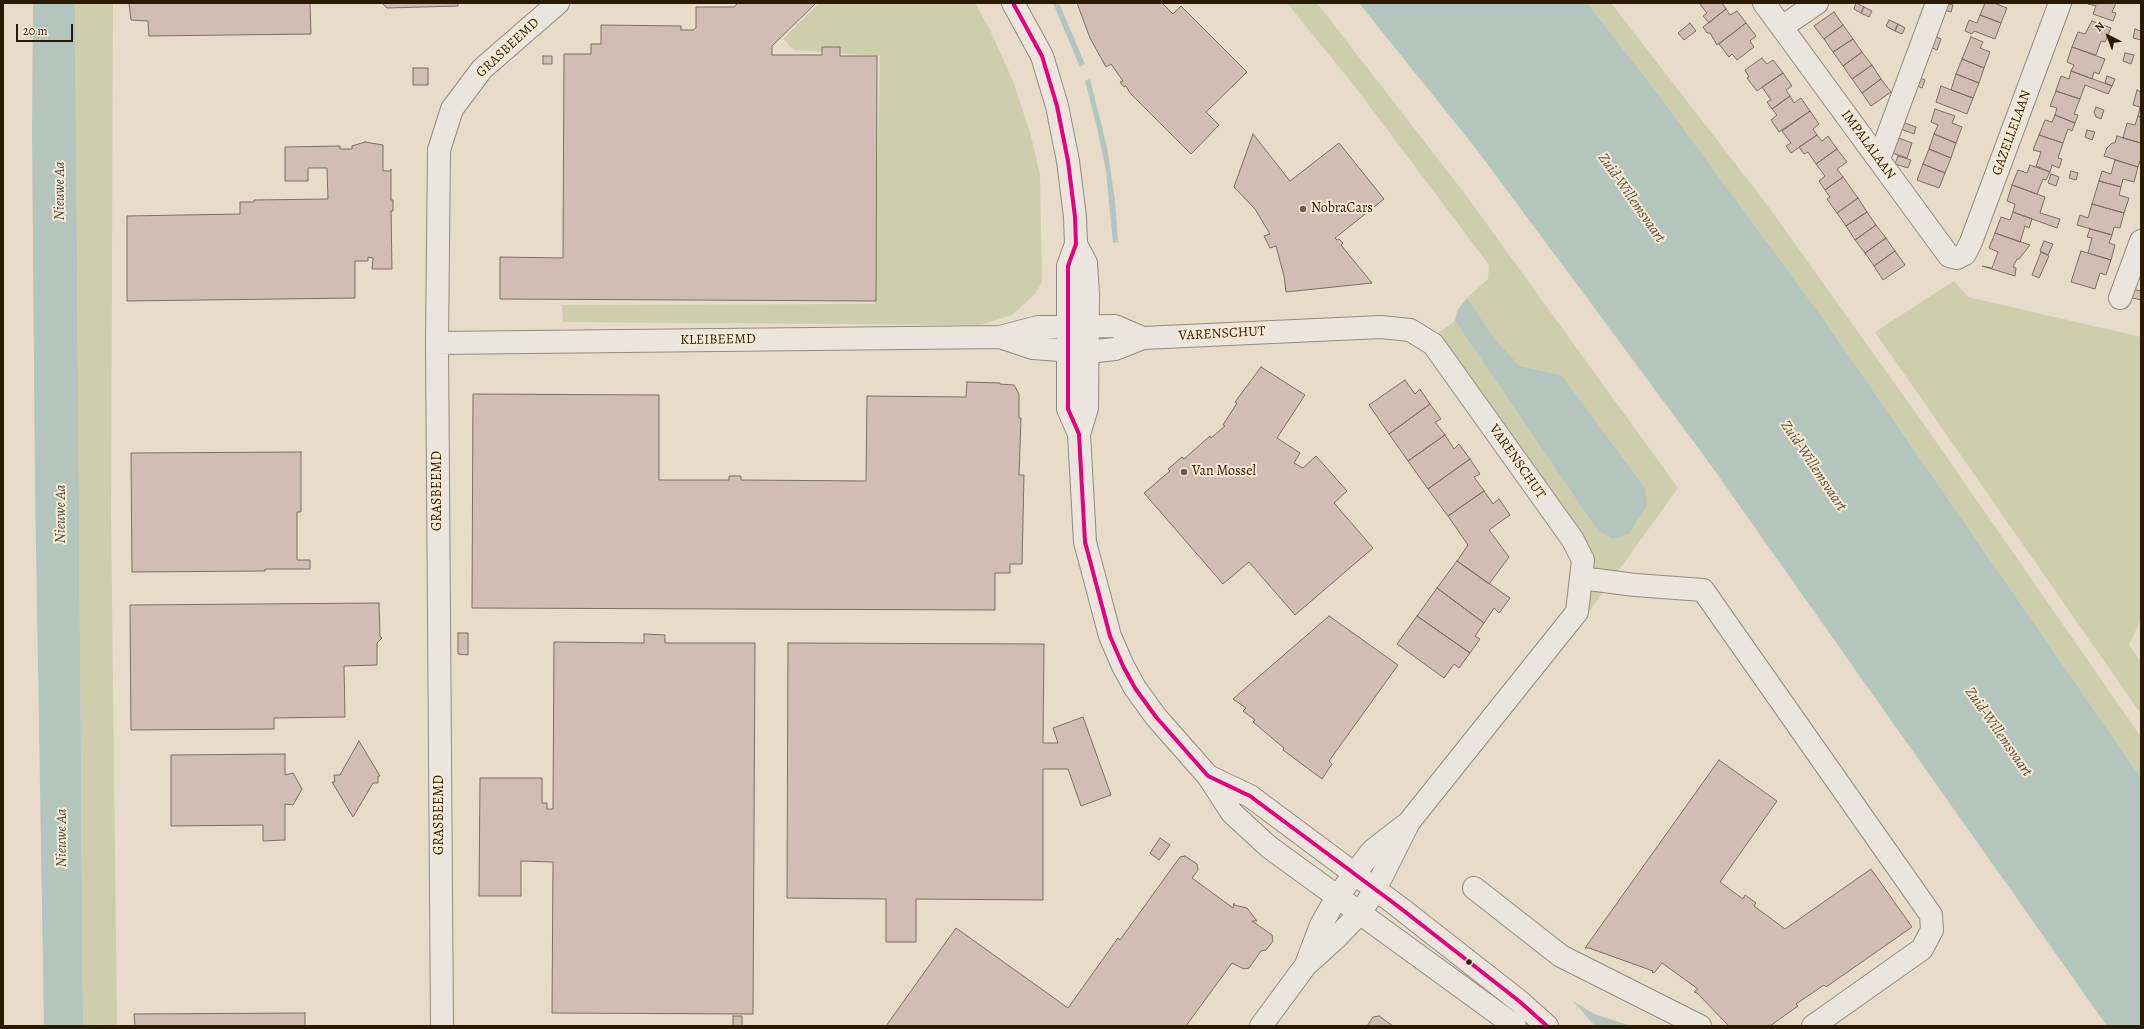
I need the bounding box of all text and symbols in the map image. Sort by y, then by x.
street label: GRASBEEMD [473,15,543,81]
scale bar [18,16,75,42]
north arrow [2088,16,2128,56]
text: N [2092,18,2108,35]
text: 20 m [23,23,47,39]
street label: GAZELLELAAN [1989,88,2035,178]
street label: IMPALALAAN [1837,107,1899,183]
water label: Zuid-Willemsvaart [1594,150,1668,246]
water label: Nieuwe Aa [51,162,69,220]
place label: NobraCars [1311,201,1373,217]
marker: NobraCars [1298,204,1308,214]
street label: VARENSCHUT [1178,323,1266,345]
street label: KLEIBEEMD [680,331,756,349]
water label: Zuid-Willemsvaart [1776,418,1850,514]
street label: VARENSCHUT [1485,422,1549,502]
street label: GRASBEEMD [430,451,446,531]
place label: Van Mossel [1192,464,1256,480]
marker: Van Mossel [1179,467,1189,477]
water label: Nieuwe Aa [52,485,70,543]
water label: Zuid-Willemsvaart [1961,684,2035,780]
street label: GRASBEEMD [432,775,448,855]
water label: Nieuwe Aa [53,809,71,867]
unlabelled marker [1464,957,1474,967]

